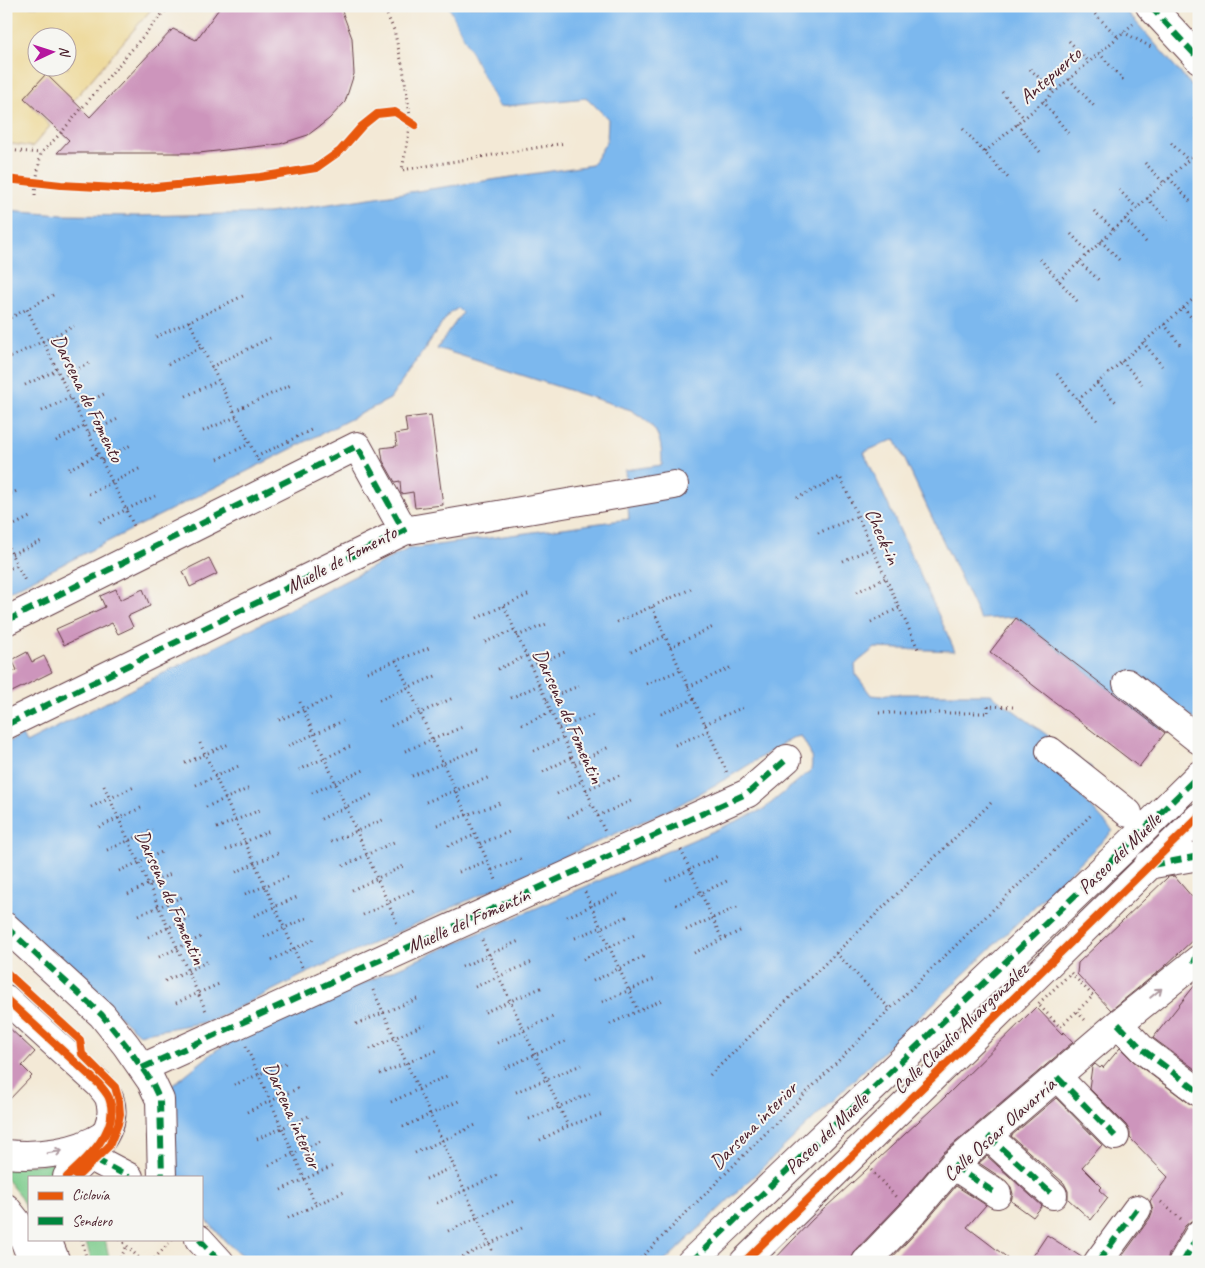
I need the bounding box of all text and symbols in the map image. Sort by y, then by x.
north arrow [28,28,78,78]
street label: Antepuerto [1014,41,1087,109]
text: N [56,46,73,58]
street label: Darsena de Fomento [46,330,130,467]
street label: Check-in [859,504,906,569]
street label: Muelle de Fomento [282,519,402,599]
street label: Darsena de Fomentin [528,645,610,788]
street label: Paseo del Muelle [1072,806,1167,899]
street label: Darsena de Fomentin [130,826,212,969]
street label: Muelle del Fomentín [403,882,534,959]
street label: Calle Claudio Alvargonzález [887,956,1035,1099]
one-way arrow [1149,987,1162,998]
street label: Darsena interior [258,1058,328,1174]
street label: Calle Oscar Olavarría [938,1071,1062,1187]
street label: Darsena interior [704,1075,804,1174]
street label: Paseo del Muelle [779,1086,874,1179]
one-way arrow [46,1147,62,1157]
legend [28,1176,202,1240]
text: Ciclovía [72,1186,111,1205]
text: Sendero [72,1212,113,1231]

